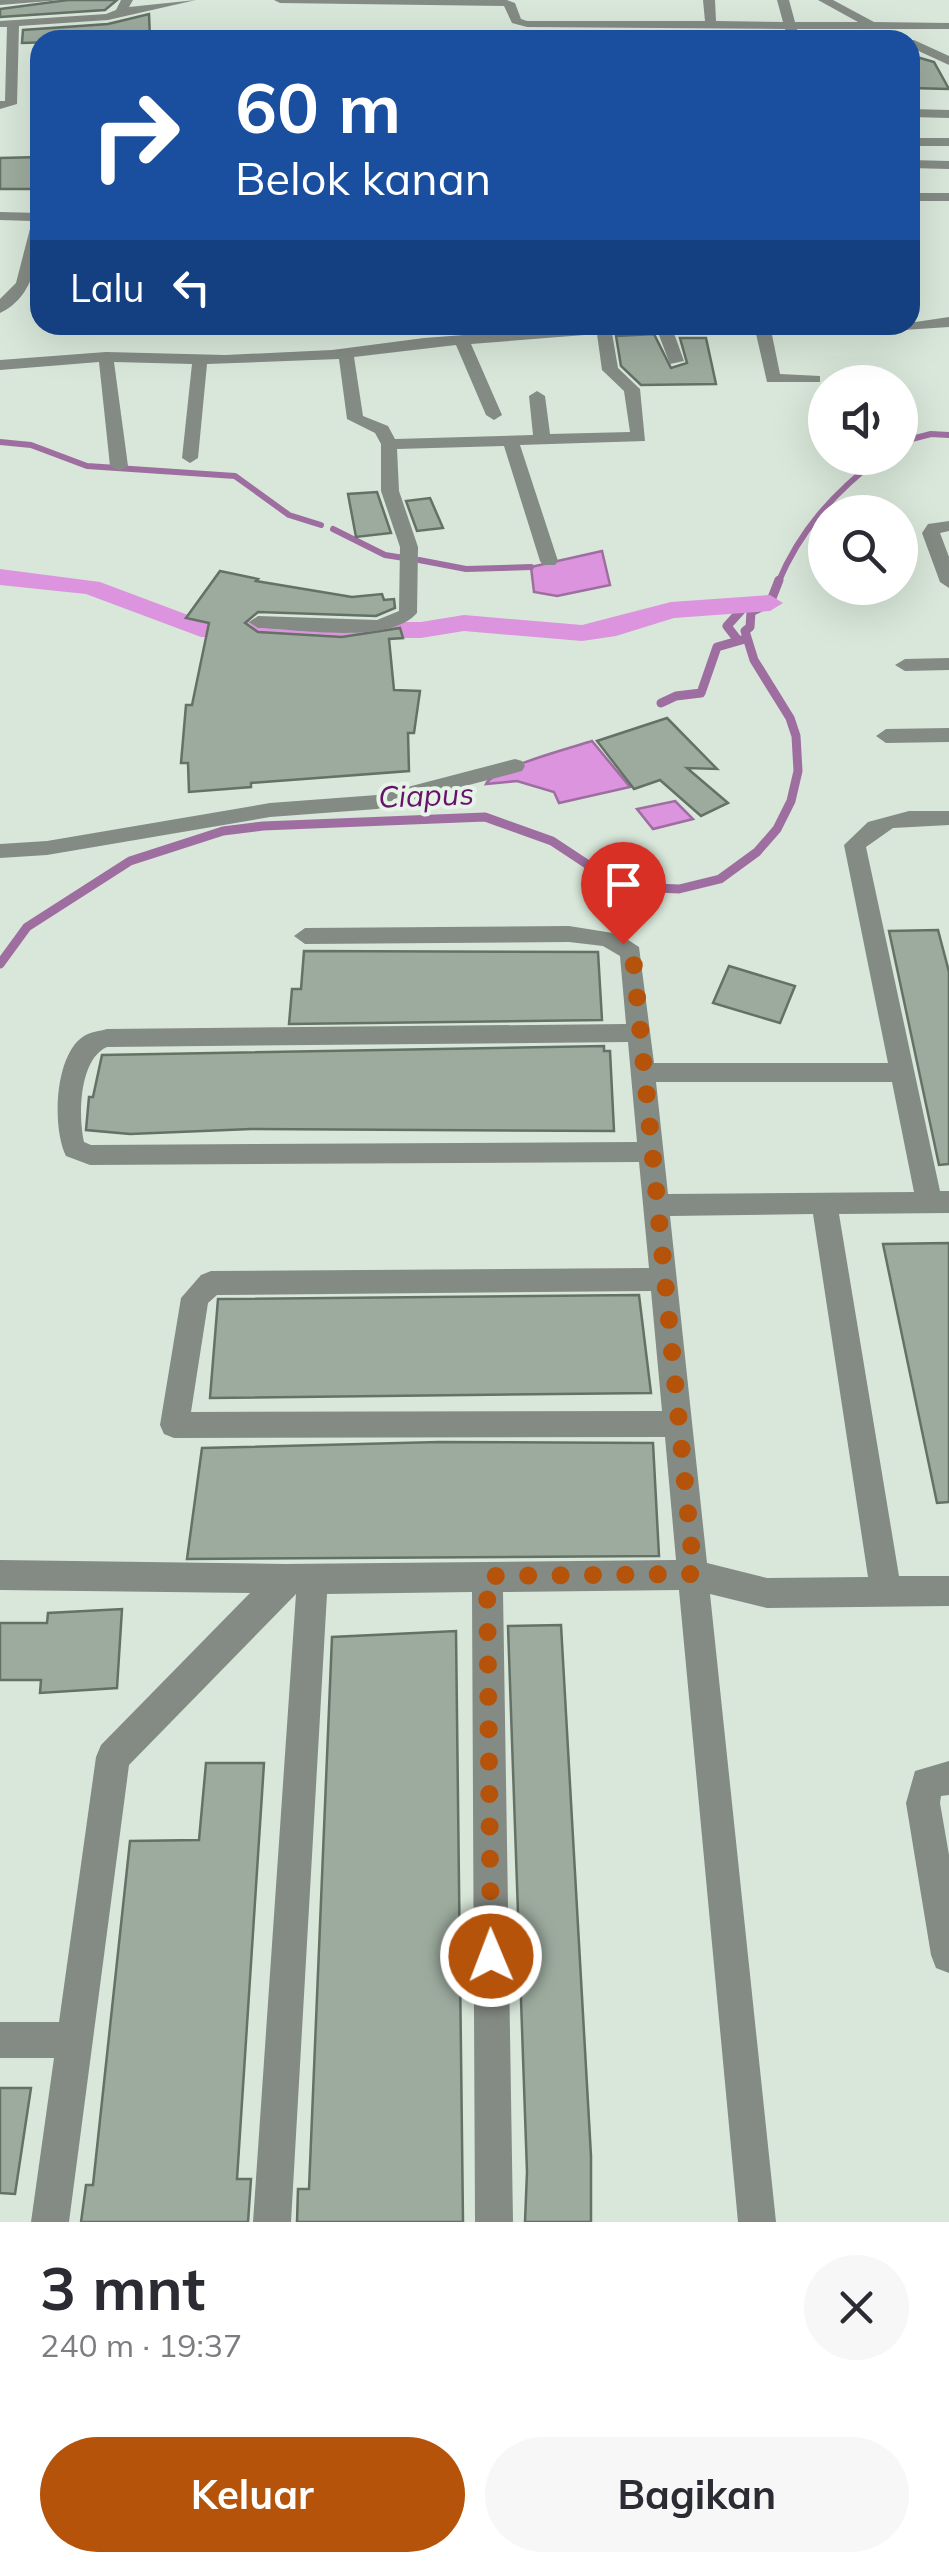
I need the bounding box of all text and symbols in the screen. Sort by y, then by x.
text: 60 m [235,63,401,151]
icon: right [70,70,200,200]
text: Belok kanan [235,150,491,206]
icon: left [164,260,219,315]
text: Lalu [70,264,144,312]
map controls [808,365,918,605]
button: sound [808,365,918,475]
button: search [808,495,918,605]
water label: Ciapus [377,774,475,816]
pin [581,842,666,945]
icon: arrive [596,857,651,912]
position arrow [439,1904,543,2008]
text: 3 mnt [40,2250,205,2325]
button: close [804,2255,909,2360]
text: 240 m · 19:37 [40,2325,242,2365]
button: Keluar [40,2437,465,2552]
button: Bagikan [485,2437,909,2552]

